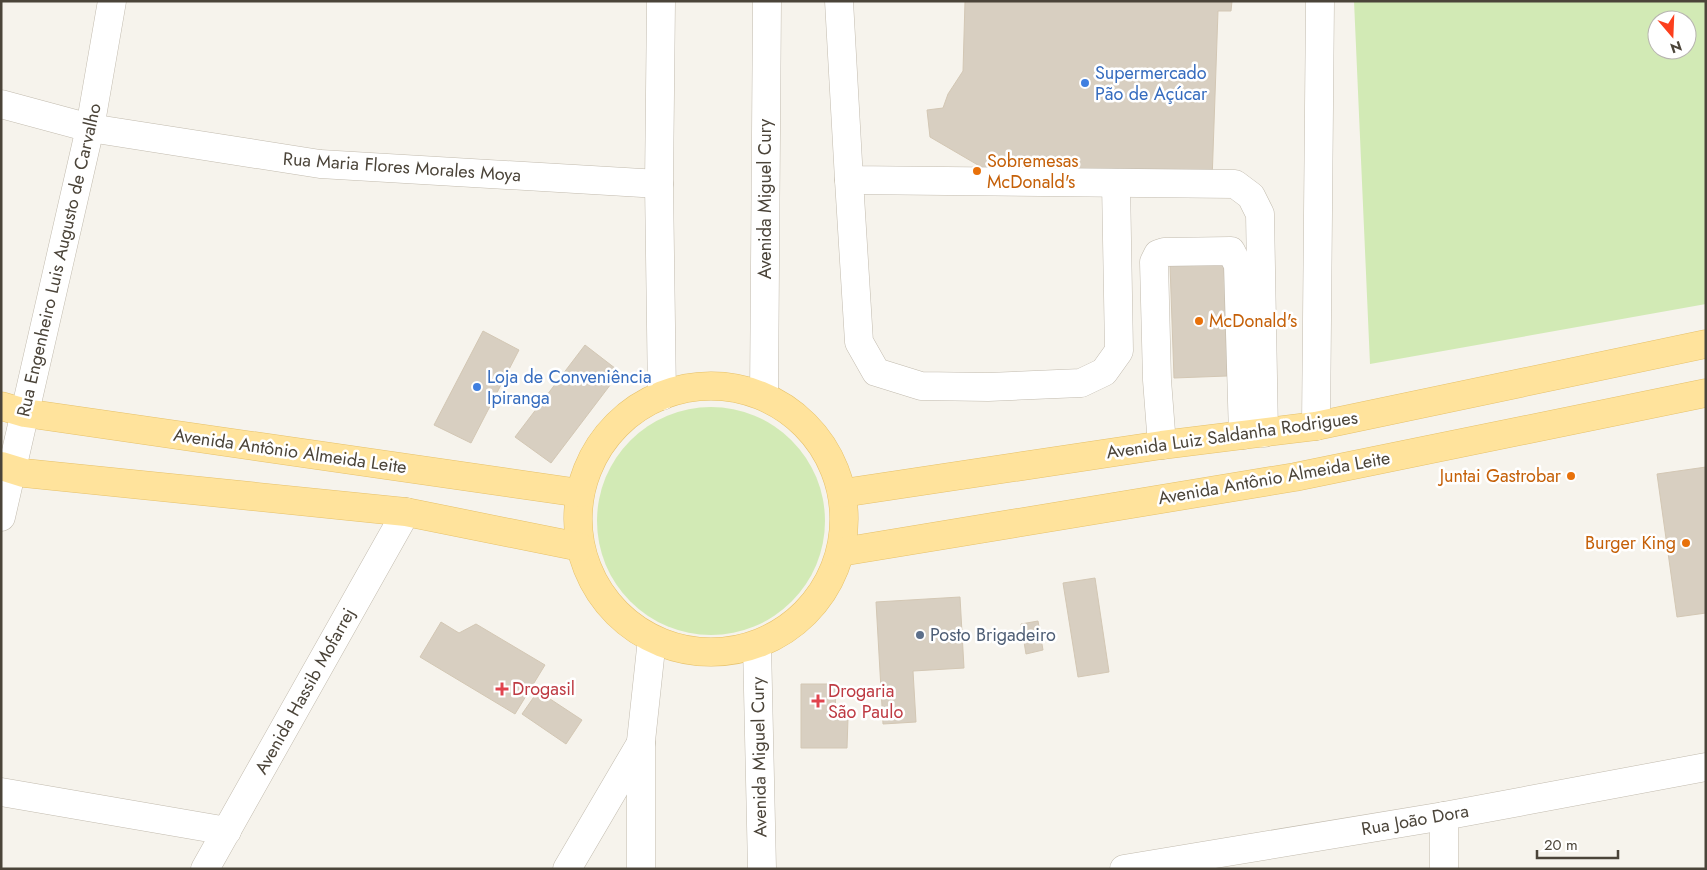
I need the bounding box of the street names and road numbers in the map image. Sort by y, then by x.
street label: Rua Engenheiro Luis Augusto de Carvalho [10,100,108,419]
street label: Avenida Miguel Cury [752,119,778,279]
street label: Rua Maria Flores Morales Moya [282,146,522,188]
street label: Avenida Luiz Saldanha Rodrigues [1105,404,1359,466]
street label: Avenida Antônio Almeida Leite [172,422,408,480]
street label: Avenida Antônio Almeida Leite [1156,445,1392,511]
street label: Avenida Hassib Mofarrej [248,603,362,779]
street label: Avenida Miguel Cury [745,676,773,837]
street label: Rua João Dora [1359,798,1471,842]

